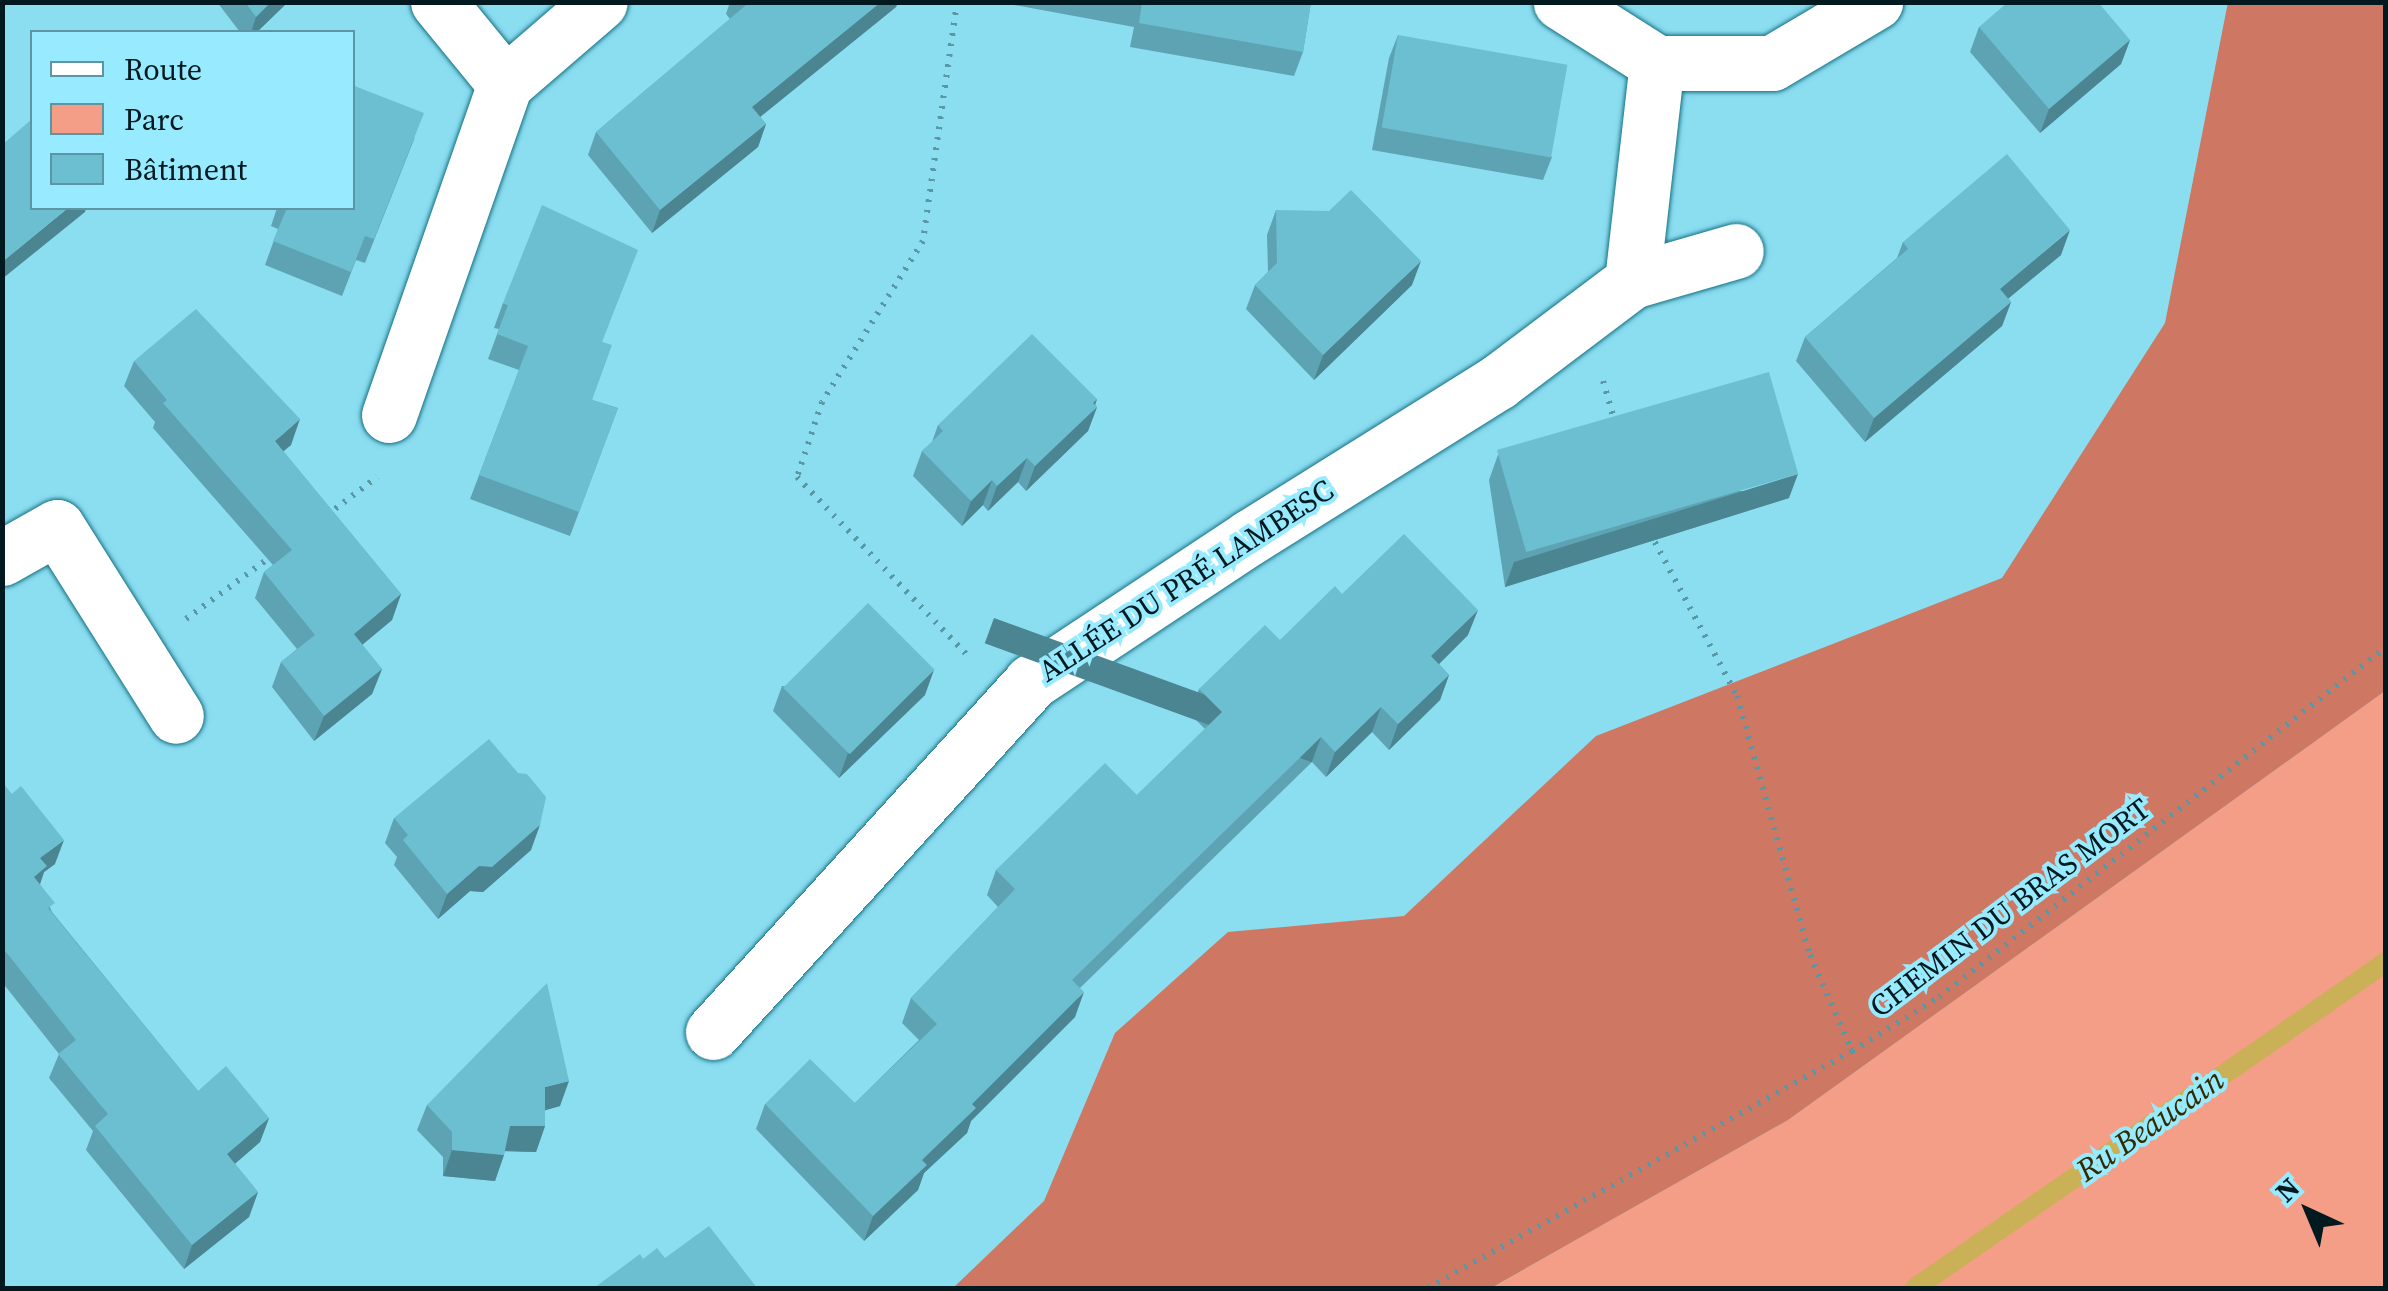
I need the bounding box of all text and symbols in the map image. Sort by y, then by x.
legend [30,30,355,210]
text: Route [124,49,202,90]
text: Parc [124,99,184,140]
text: Bâtiment [124,149,247,190]
street label: ALLÉE DU PRÉ LAMBESC [1032,472,1340,690]
street label: CHEMIN DU BRAS MORT [1863,791,2157,1025]
water label: Ru Beaucain [2069,1060,2231,1190]
north arrow [2258,1161,2358,1261]
text: N [2267,1169,2308,1210]

